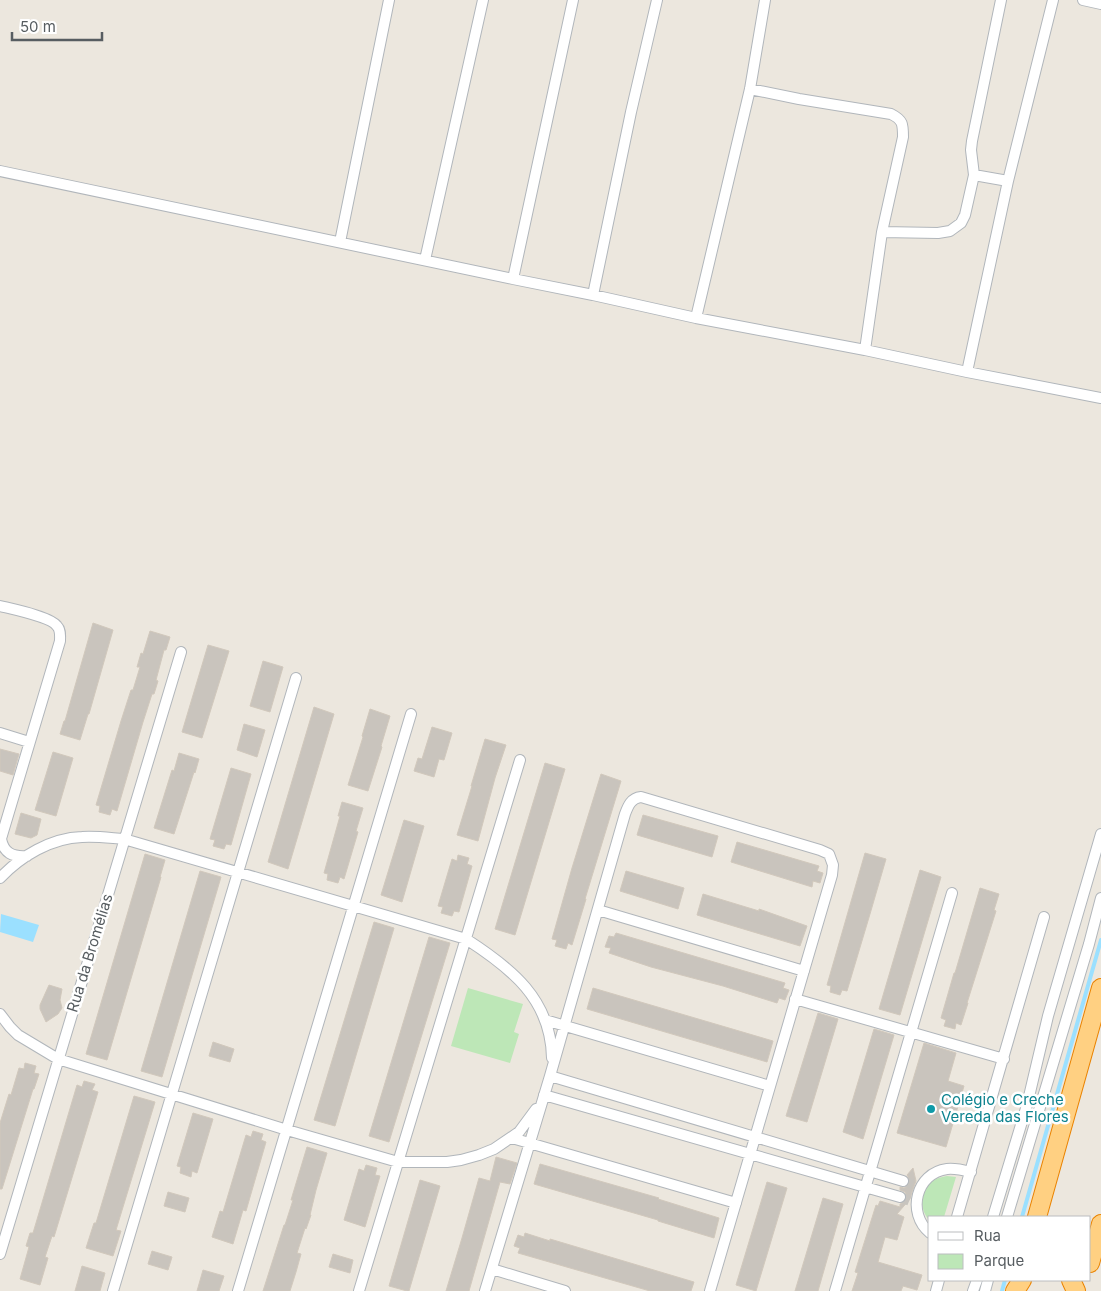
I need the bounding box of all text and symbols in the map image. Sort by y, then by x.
scale bar [12,10,102,42]
text: 50 m [20,17,56,36]
street label: Rua da Bromélias [62,891,117,1014]
place label: Colégio e Creche Vereda das Flores [941,1090,1069,1126]
marker: Colégio e Creche Vereda das Flores [925,1103,937,1115]
legend [928,1216,1091,1281]
text: Rua [974,1226,1001,1245]
text: Parque [974,1251,1024,1270]

